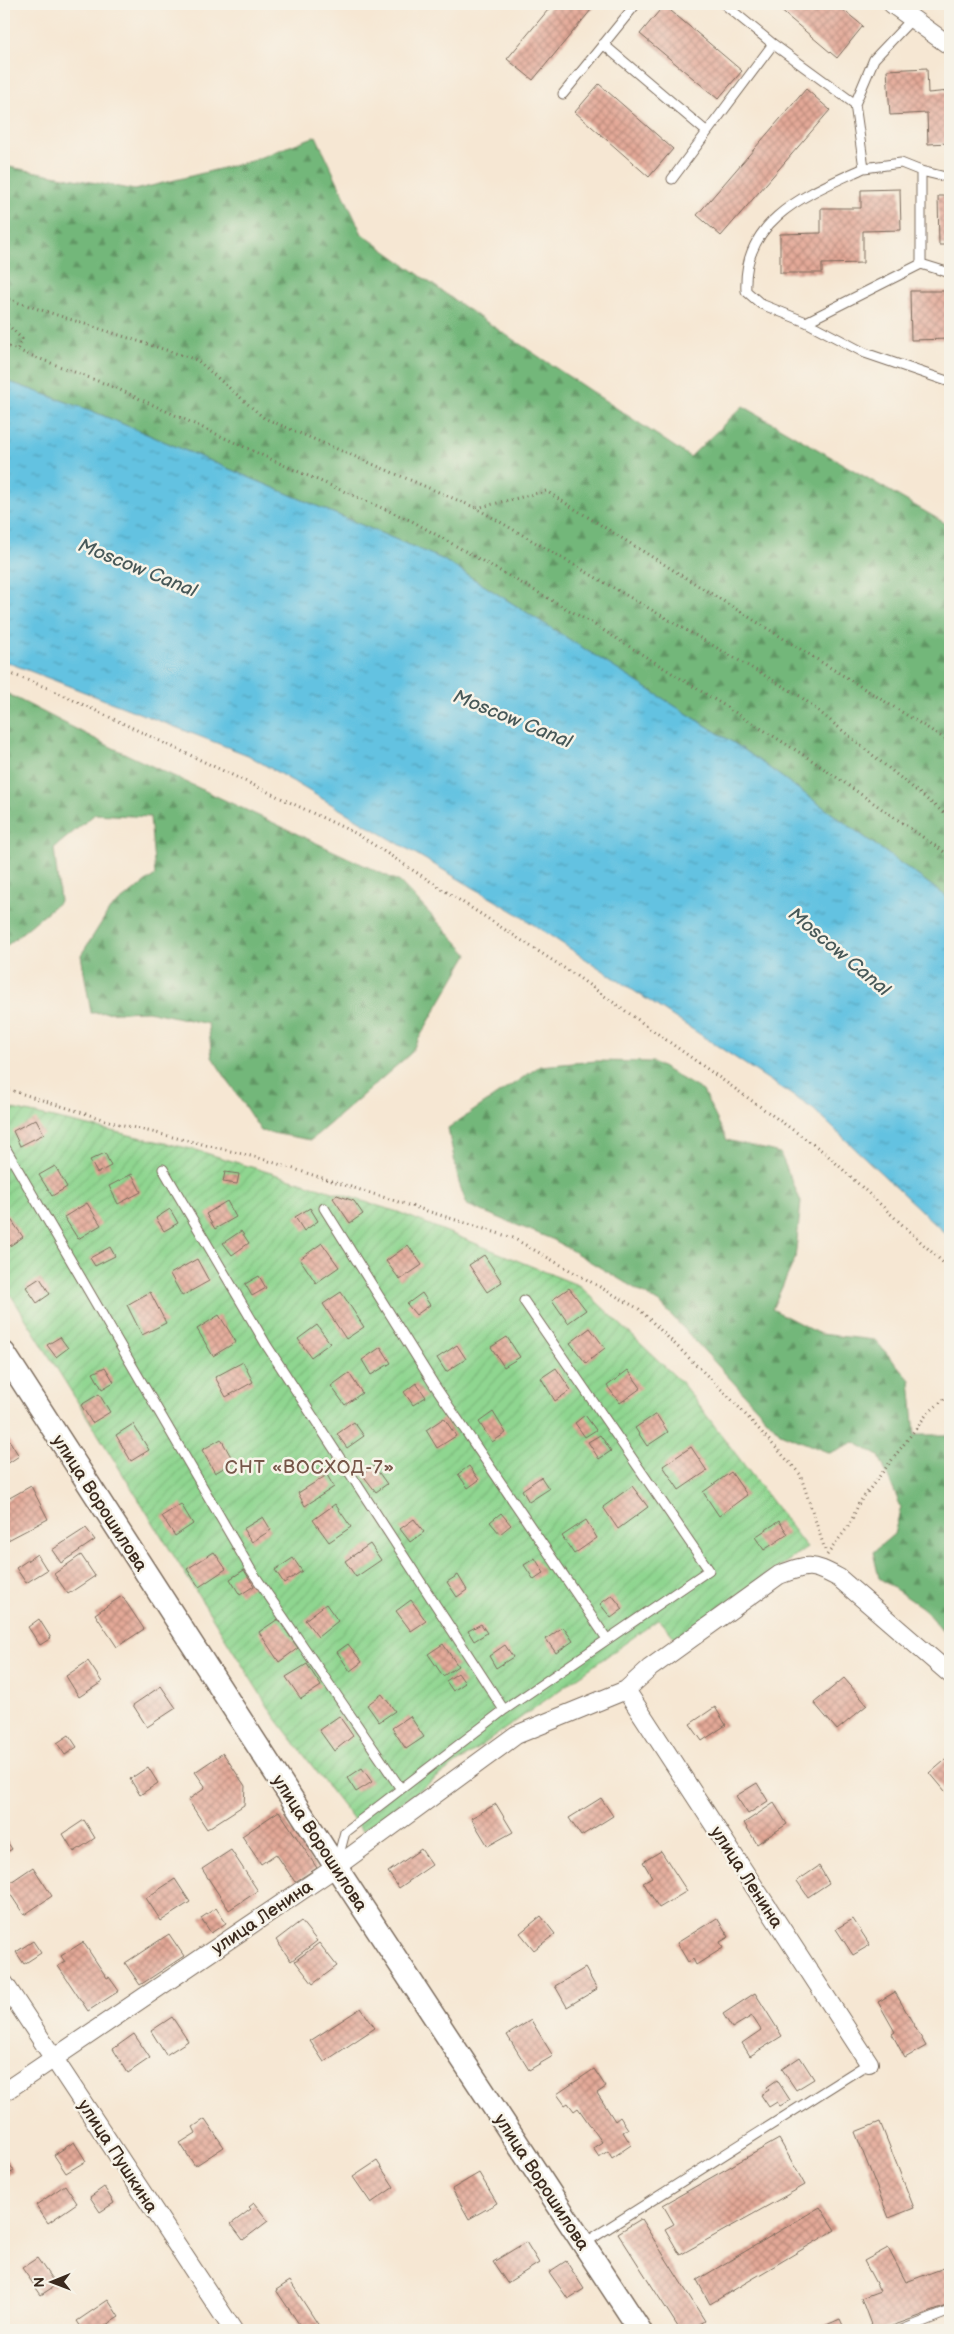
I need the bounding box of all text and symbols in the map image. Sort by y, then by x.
water label: Moscow Canal [75,534,201,603]
water label: Moscow Canal [450,685,576,754]
water label: Moscow Canal [783,903,895,1002]
street label: улица Ворошилова [48,1431,152,1576]
district label: СНТ «ВОСХОД-7» [225,1456,395,1479]
street label: улица Ворошилова [268,1771,372,1916]
street label: улица Ленина [706,1822,787,1932]
street label: улица Ленина [208,1876,317,1959]
street label: улица Пушкина [73,2096,162,2217]
street label: улица Ворошилова [490,2110,594,2255]
north arrow [28,2256,78,2306]
text: N [31,2277,48,2288]

